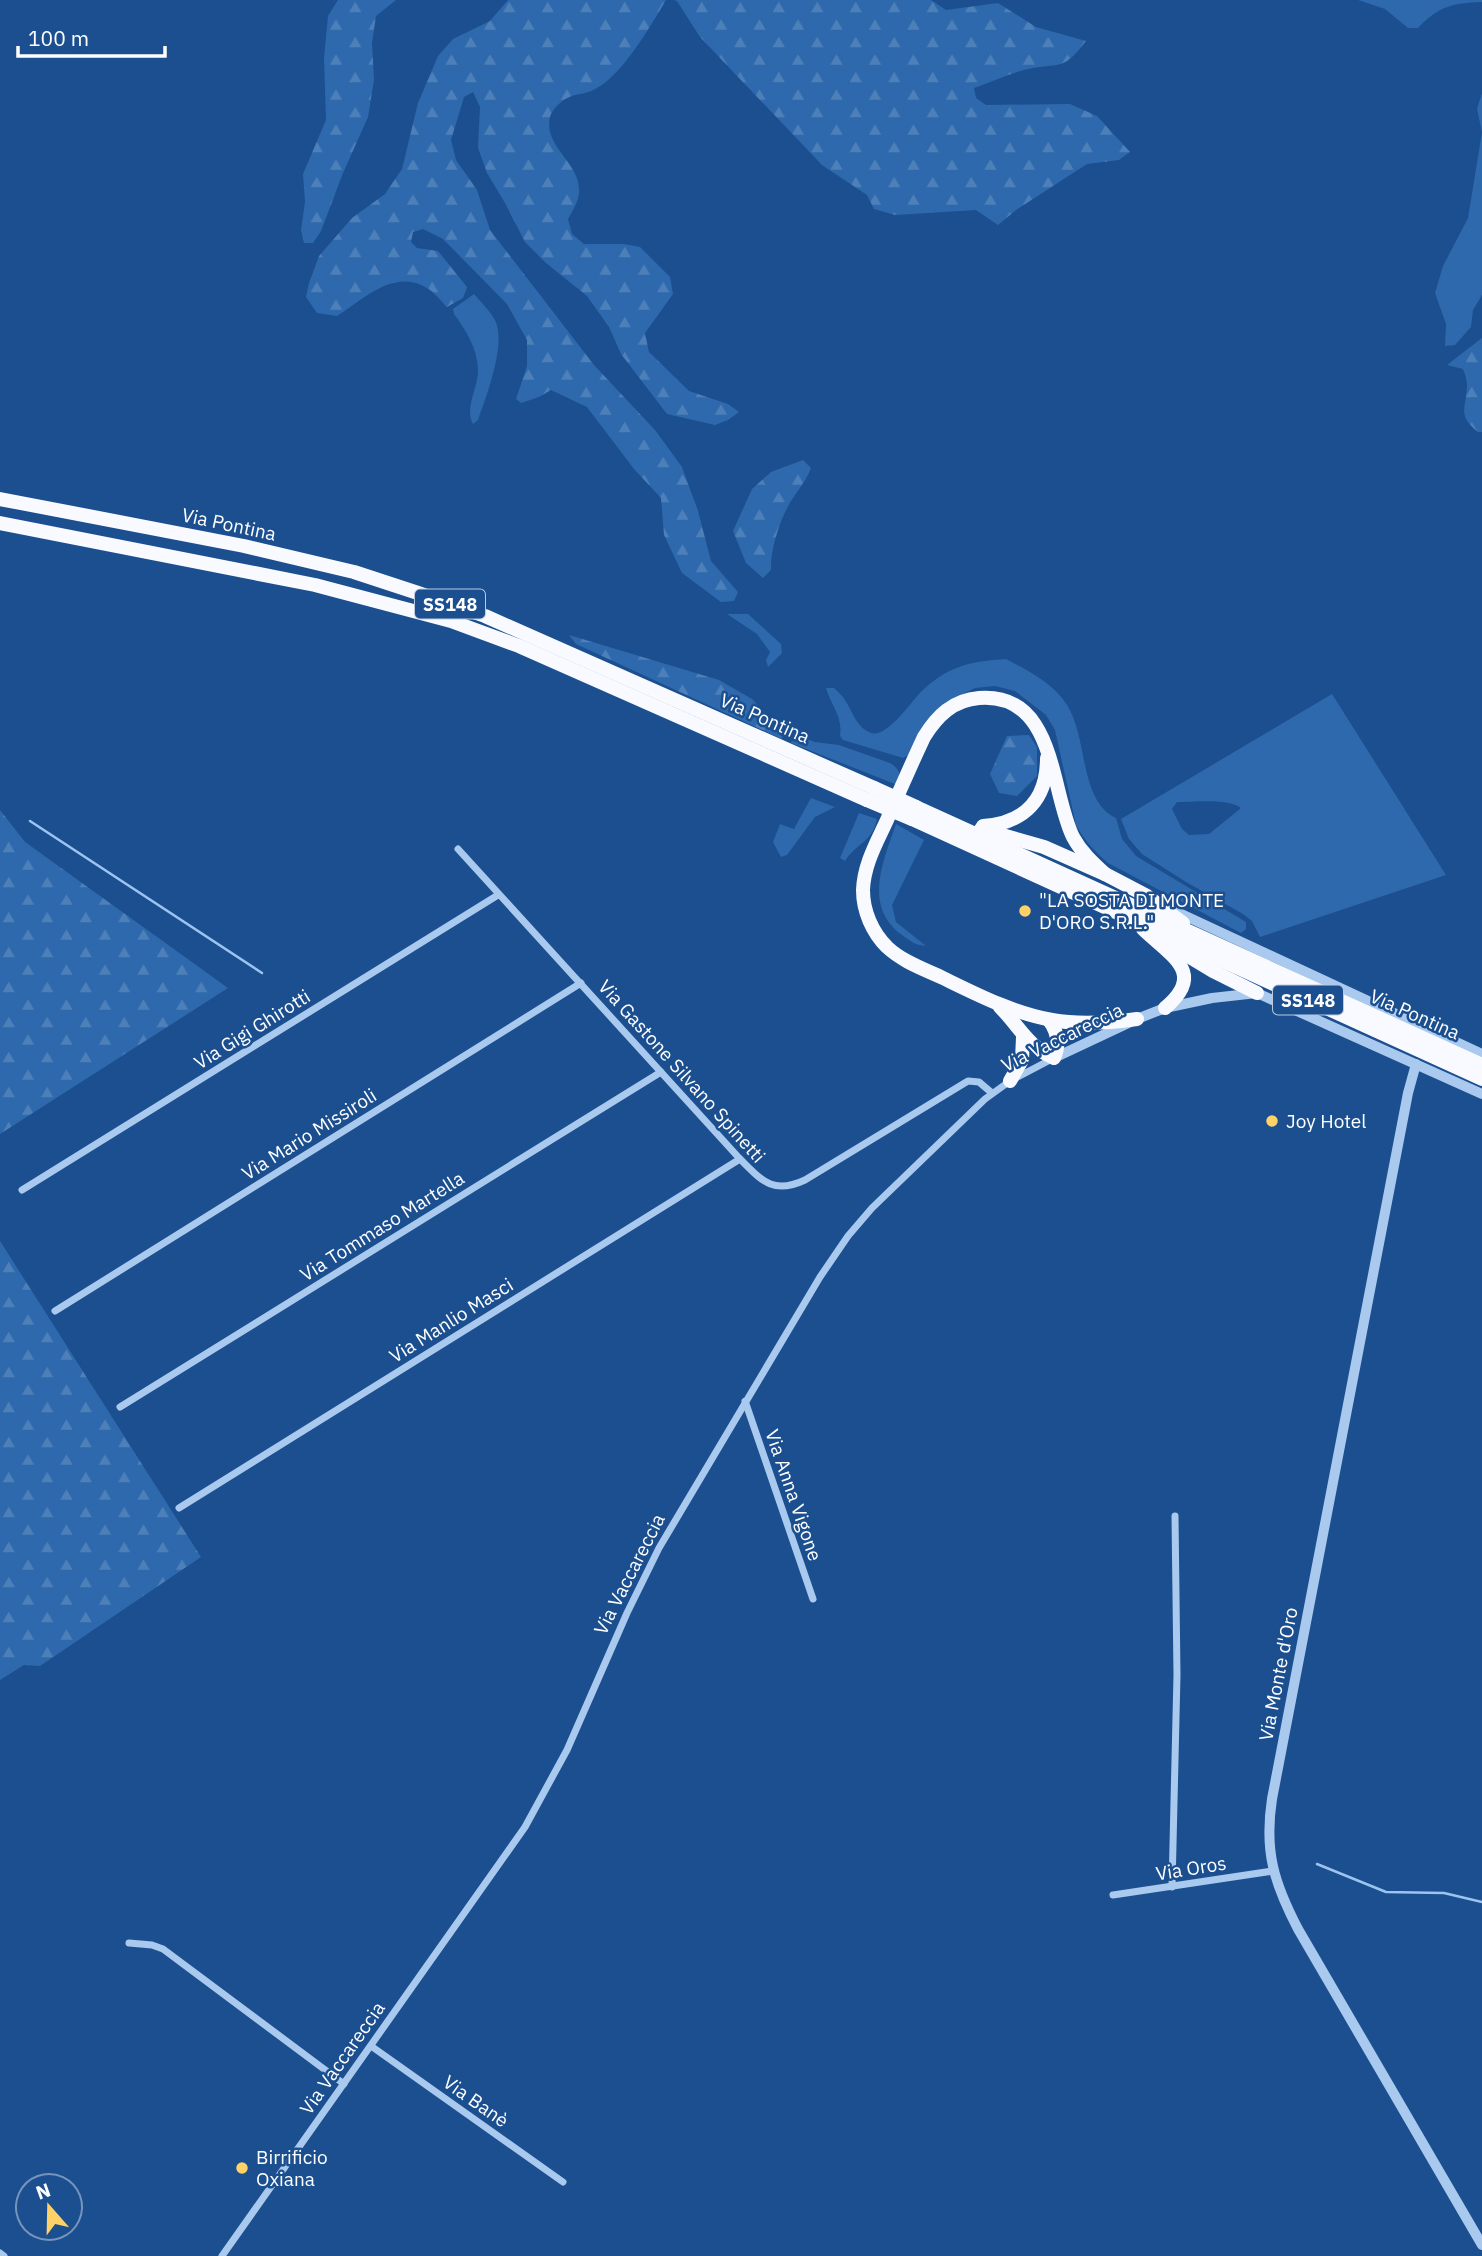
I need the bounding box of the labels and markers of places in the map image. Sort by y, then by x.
place label: "LA SOSTA DI MONTE D'ORO S.R.L." [1039,888,1224,934]
marker: "LA SOSTA DI MONTE D'ORO S.R.L." [1017,903,1033,919]
place label: Joy Hotel [1286,1109,1366,1133]
marker: Joy Hotel [1264,1113,1280,1129]
place label: Birrificio Oxiana [256,2145,328,2191]
marker: Birrificio Oxiana [234,2160,250,2176]

